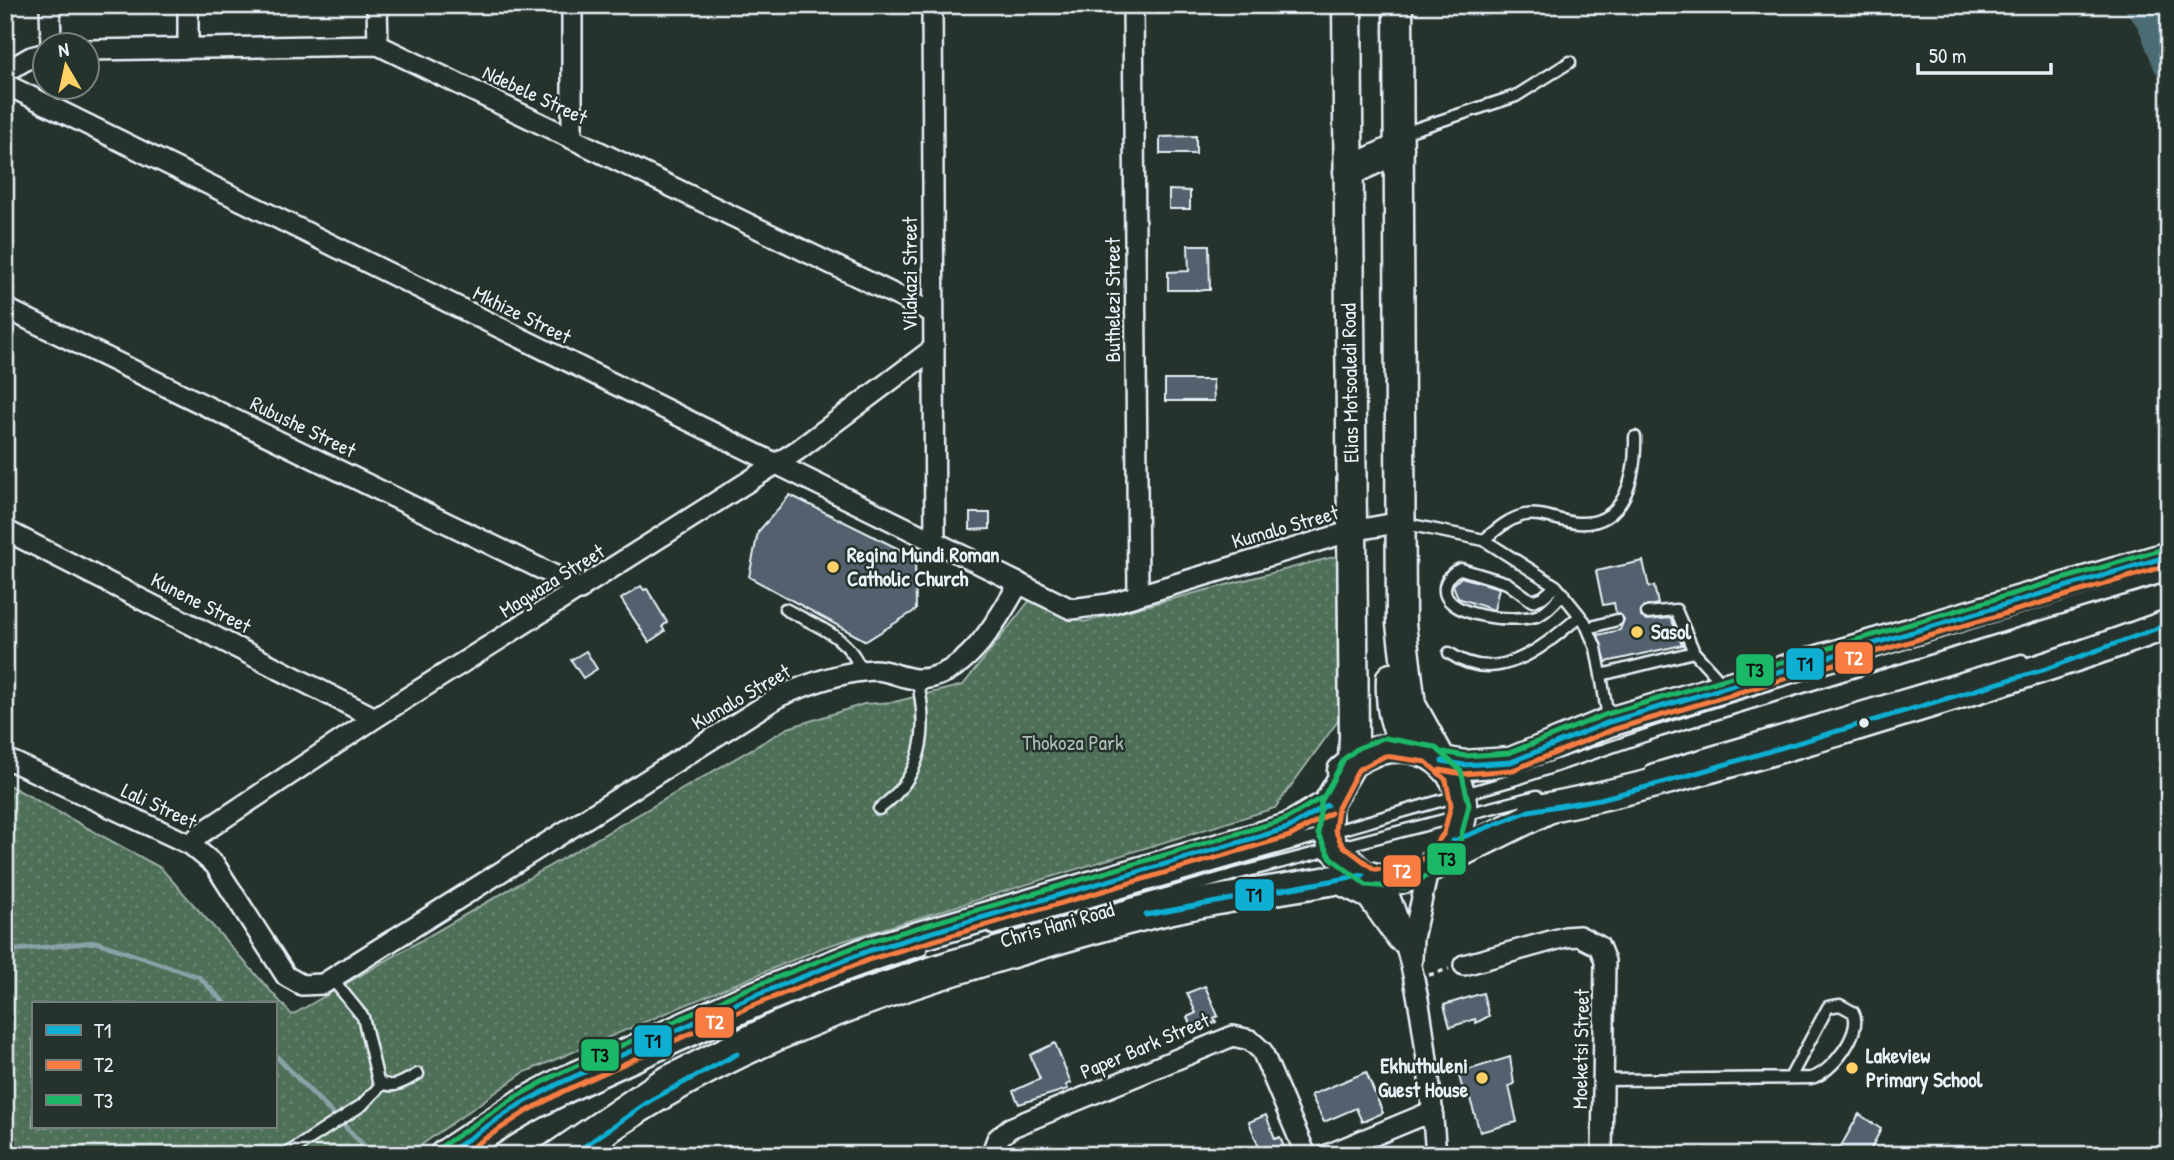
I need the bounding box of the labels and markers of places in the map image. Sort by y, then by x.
place label: Regina Mundi Roman Catholic Church [847,540,1000,593]
marker: Regina Mundi Roman Catholic Church [825,559,841,575]
place label: Sasol [1651,617,1691,646]
marker: Sasol [1629,624,1645,640]
unlabelled marker [1857,716,1871,730]
place label: Lakeview Primary School [1866,1041,1983,1095]
place label: Ekhuthuleni Guest House [1378,1051,1469,1104]
marker: Lakeview Primary School [1844,1060,1860,1076]
marker: Ekhuthuleni Guest House [1474,1070,1490,1086]

